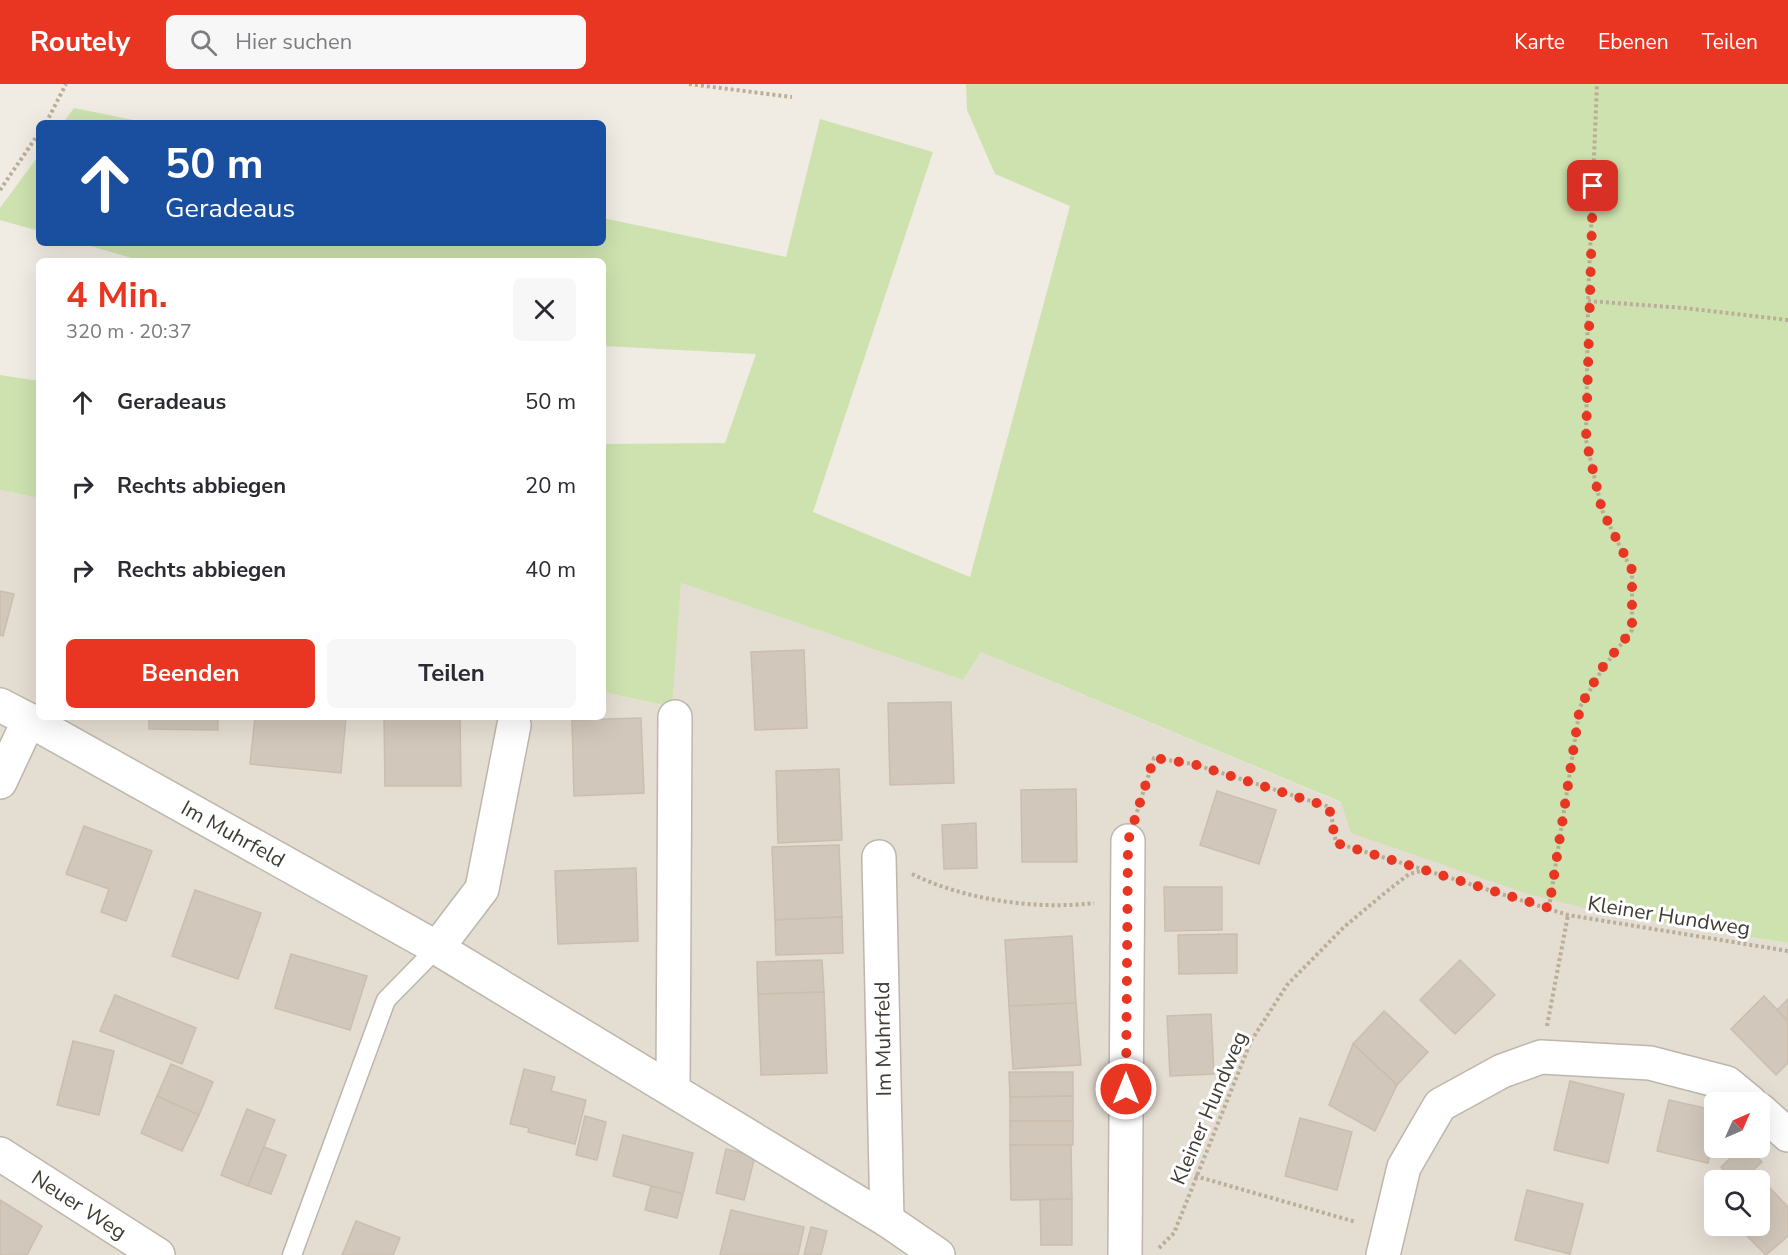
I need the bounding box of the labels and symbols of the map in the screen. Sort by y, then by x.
pin [1567,160,1618,211]
street label: Im Muhrfeld [176,794,290,874]
street label: Kleiner Hundweg [1586,889,1752,943]
street label: Im Muhrfeld [868,981,898,1097]
street label: Kleiner Hundweg [1164,1027,1254,1189]
position arrow [1094,1057,1158,1121]
north arrow [1704,1092,1770,1158]
street label: Neuer Weg [26,1164,132,1246]

